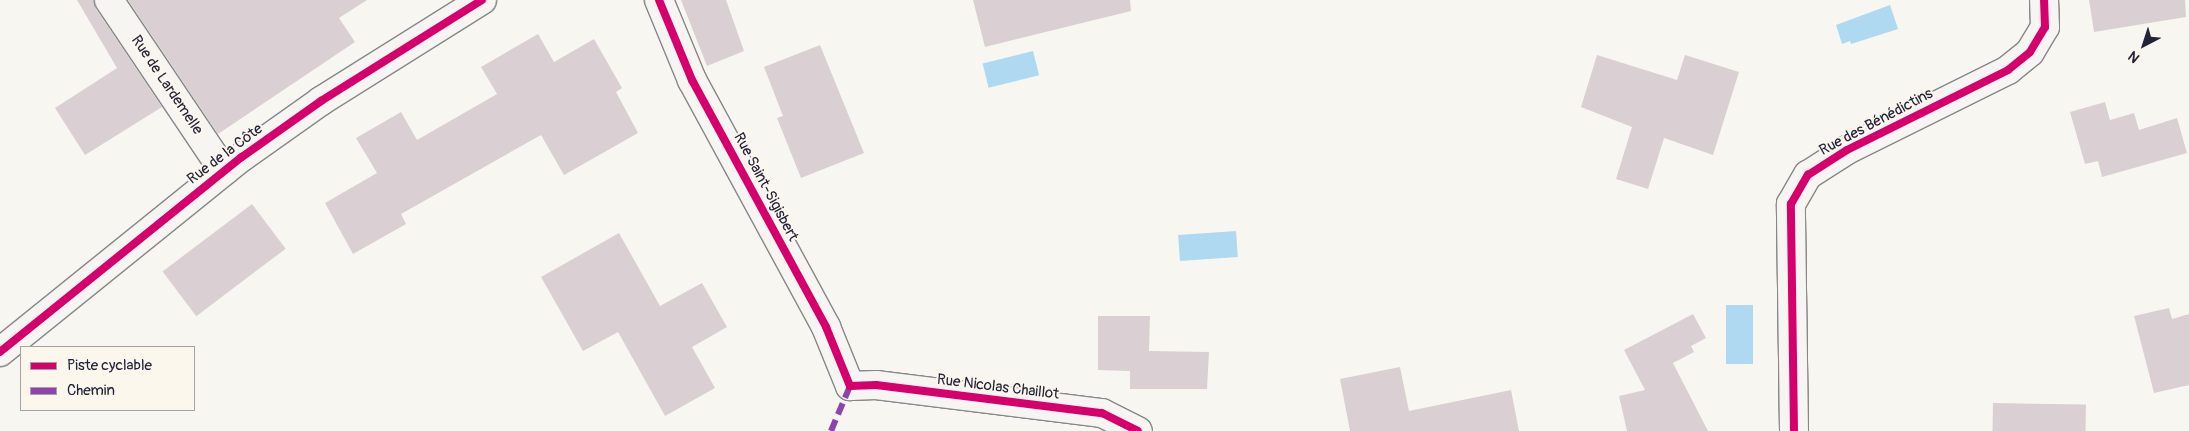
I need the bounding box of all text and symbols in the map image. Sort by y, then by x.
north arrow [2119,20,2169,70]
street label: Rue de Lardemelle [127,32,207,138]
text: N [2125,47,2143,66]
street label: Rue des Bénédictins [1816,85,1936,159]
street label: Rue de la Côte [184,120,266,188]
street label: Rue Saint-Sigisbert [730,130,802,244]
legend [20,346,195,411]
text: Piste cyclable [67,356,152,375]
street label: Rue Nicolas Chaillot [936,371,1060,403]
text: Chemin [67,381,115,400]

